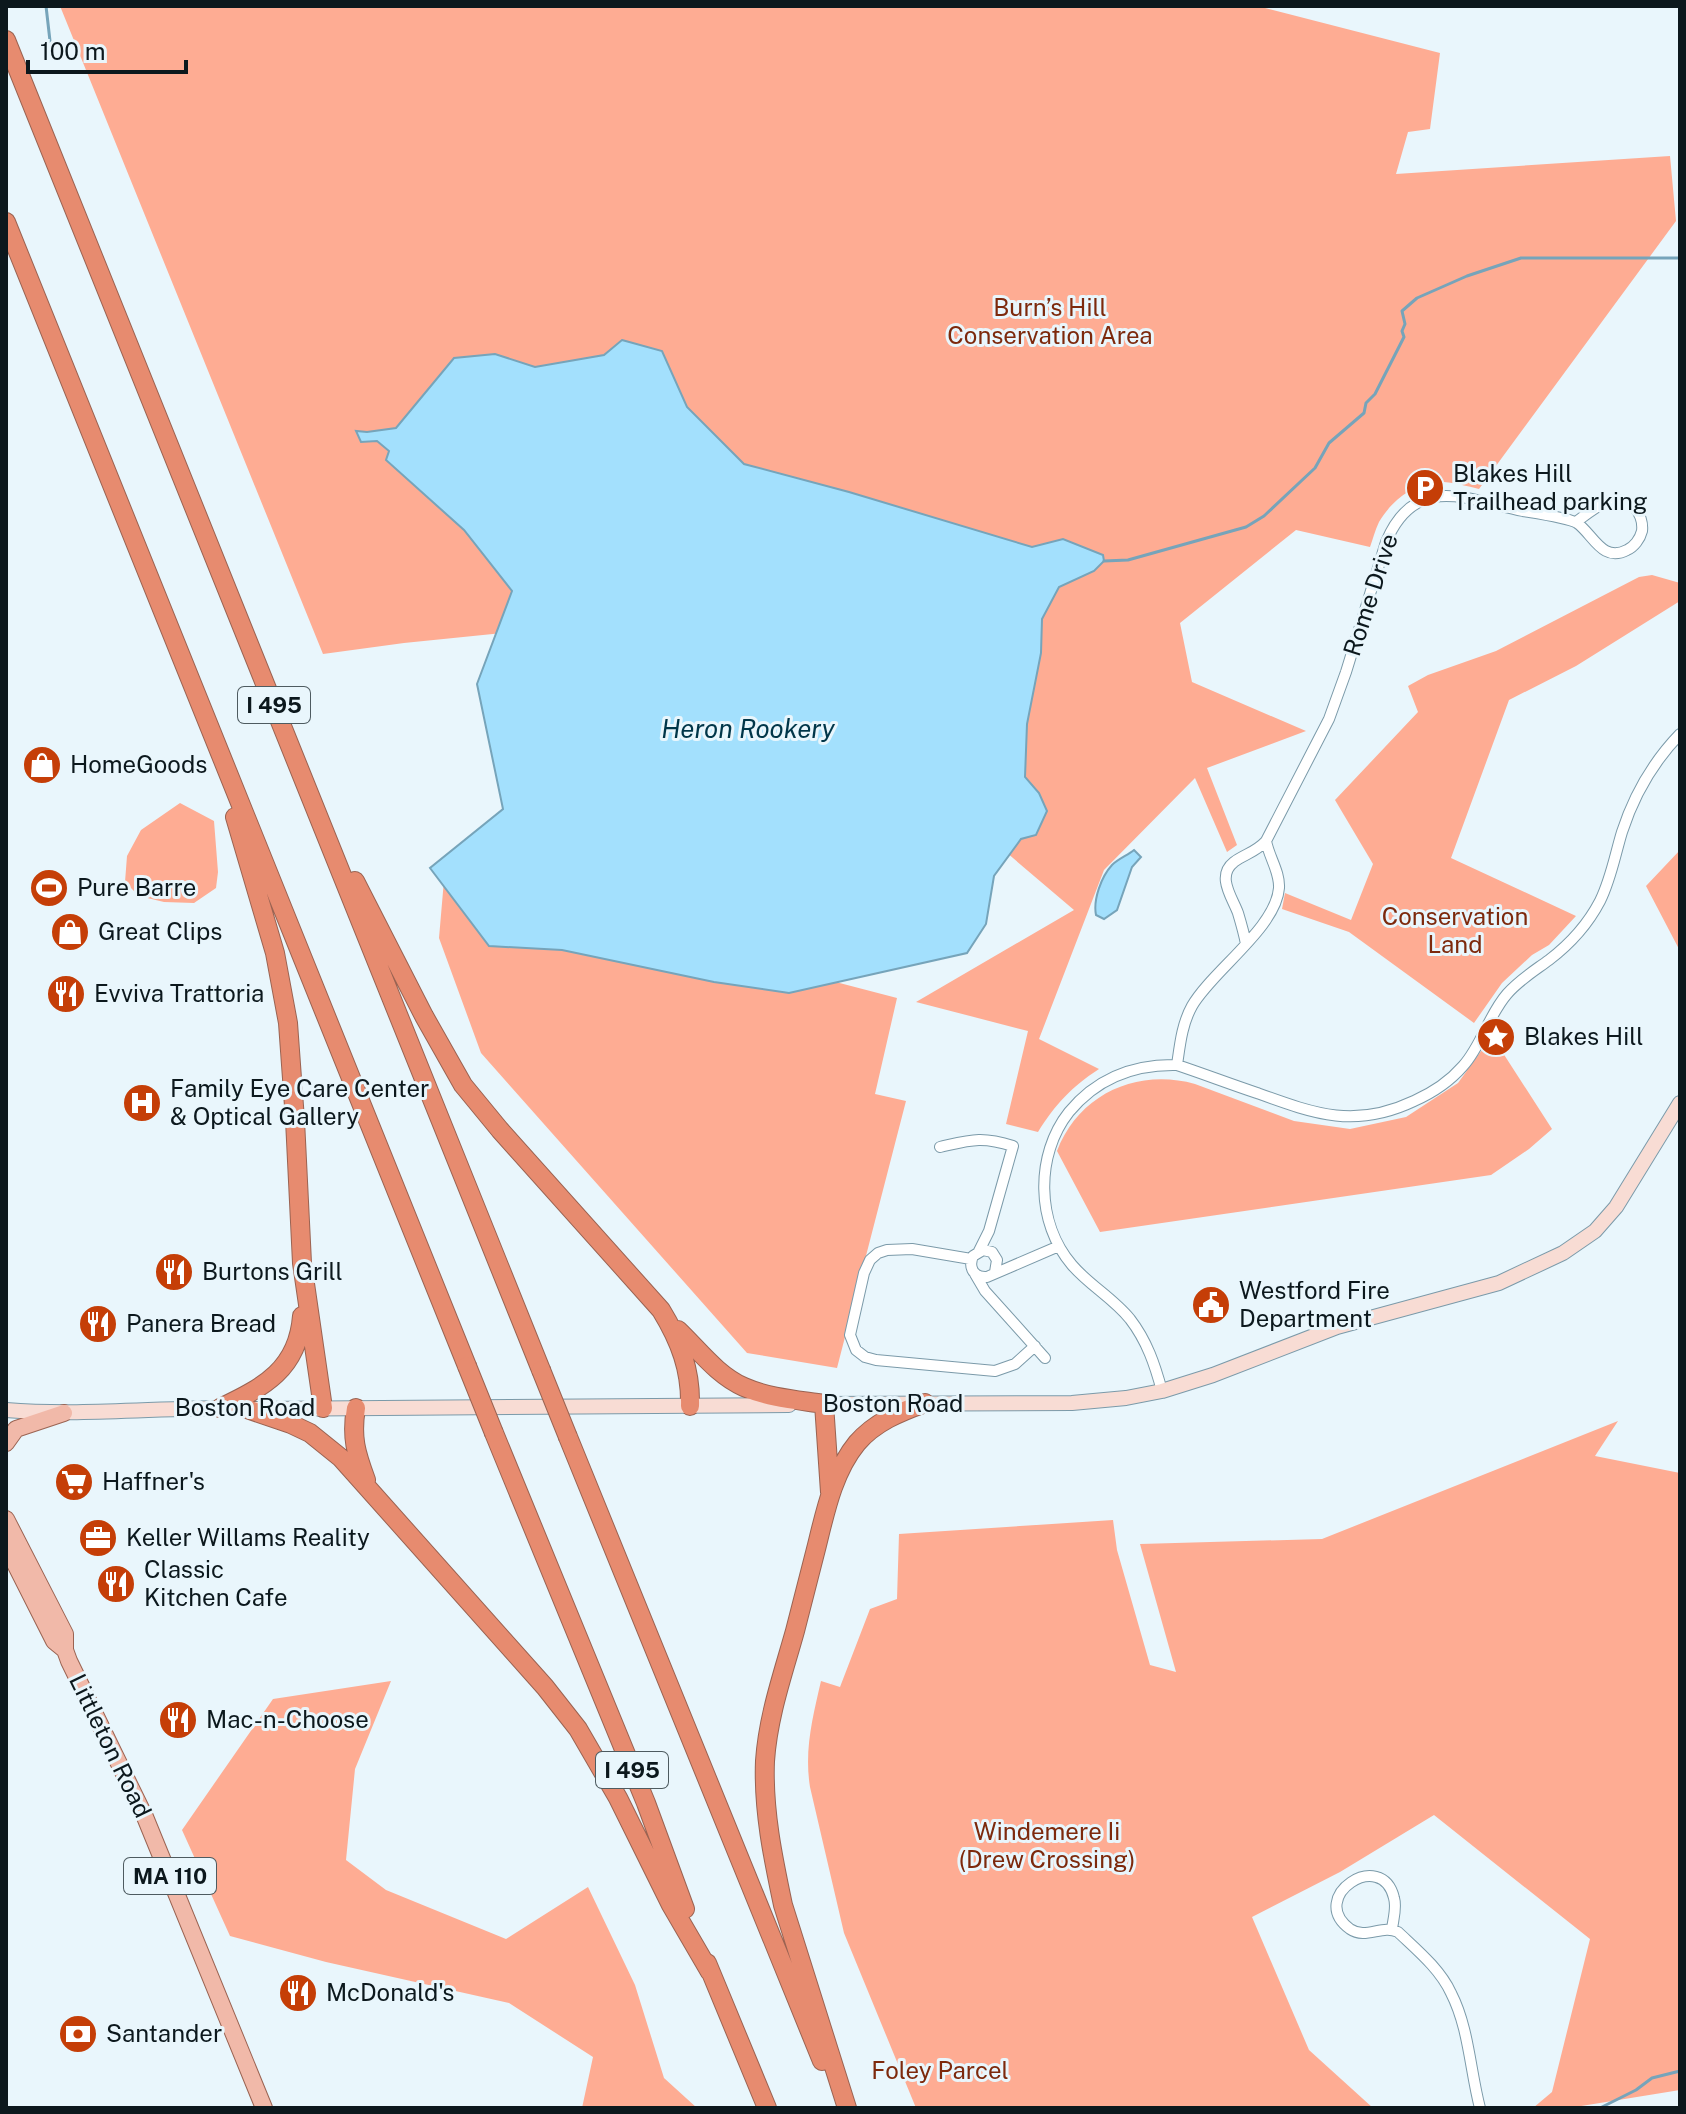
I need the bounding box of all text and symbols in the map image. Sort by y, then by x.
scale bar [28,24,186,74]
text: 100 m [40,37,106,65]
park label: Burn’s Hill Conservation Area [947,293,1153,349]
place label: Blakes Hill Trailhead parking [1453,459,1648,515]
parking icon: Blakes Hill Trailhead parking [1404,467,1446,509]
street label: Rome Drive [1337,530,1403,659]
road number: I 495 [238,687,310,723]
water label: Heron Rookery [661,713,835,744]
shop icon: HomeGoods [21,744,63,786]
place label: HomeGoods [70,750,207,778]
sports icon: Pure Barre [28,867,70,909]
place label: Pure Barre [77,873,196,901]
park label: Conservation Land [1382,902,1528,958]
shop icon: Great Clips [49,911,91,953]
place label: Great Clips [98,917,222,945]
restaurant icon: Evviva Trattoria [45,973,87,1015]
place label: Evviva Trattoria [94,979,264,1007]
place icon: Blakes Hill [1475,1016,1517,1058]
place label: Blakes Hill [1524,1022,1644,1050]
place label: Family Eye Care Center & Optical Gallery [170,1074,429,1130]
hospital icon: Family Eye Care Center & Optical Gallery [121,1082,163,1124]
restaurant icon: Burtons Grill [153,1251,195,1293]
place label: Burtons Grill [202,1257,343,1285]
place label: Westford Fire Department [1239,1276,1390,1332]
public building icon: Westford Fire Department [1190,1284,1232,1326]
restaurant icon: Panera Bread [77,1303,119,1345]
place label: Panera Bread [126,1309,276,1337]
street label: Boston Road [823,1389,963,1417]
street label: Boston Road [175,1393,315,1421]
supermarket icon: Haffner's [53,1461,95,1503]
place label: Haffner's [102,1467,205,1495]
office icon: Keller Willams Reality [77,1517,119,1559]
place label: Keller Willams Reality [126,1523,370,1551]
place label: Classic Kitchen Cafe [144,1555,288,1611]
restaurant icon: Classic Kitchen Cafe [95,1563,137,1605]
street label: Littleton Road [64,1669,158,1822]
restaurant icon: Mac-n-Choose [157,1699,199,1741]
place label: Mac-n-Choose [206,1705,369,1733]
road number: I 495 [596,1752,668,1788]
park label: Windemere Ii (Drew Crossing) [959,1817,1135,1873]
road number: MA 110 [124,1858,216,1894]
restaurant icon: McDonald's [277,1972,319,2014]
place label: McDonald's [326,1978,454,2006]
bank icon: Santander [57,2013,99,2055]
place label: Santander [106,2019,222,2047]
park label: Foley Parcel [871,2056,1009,2084]

